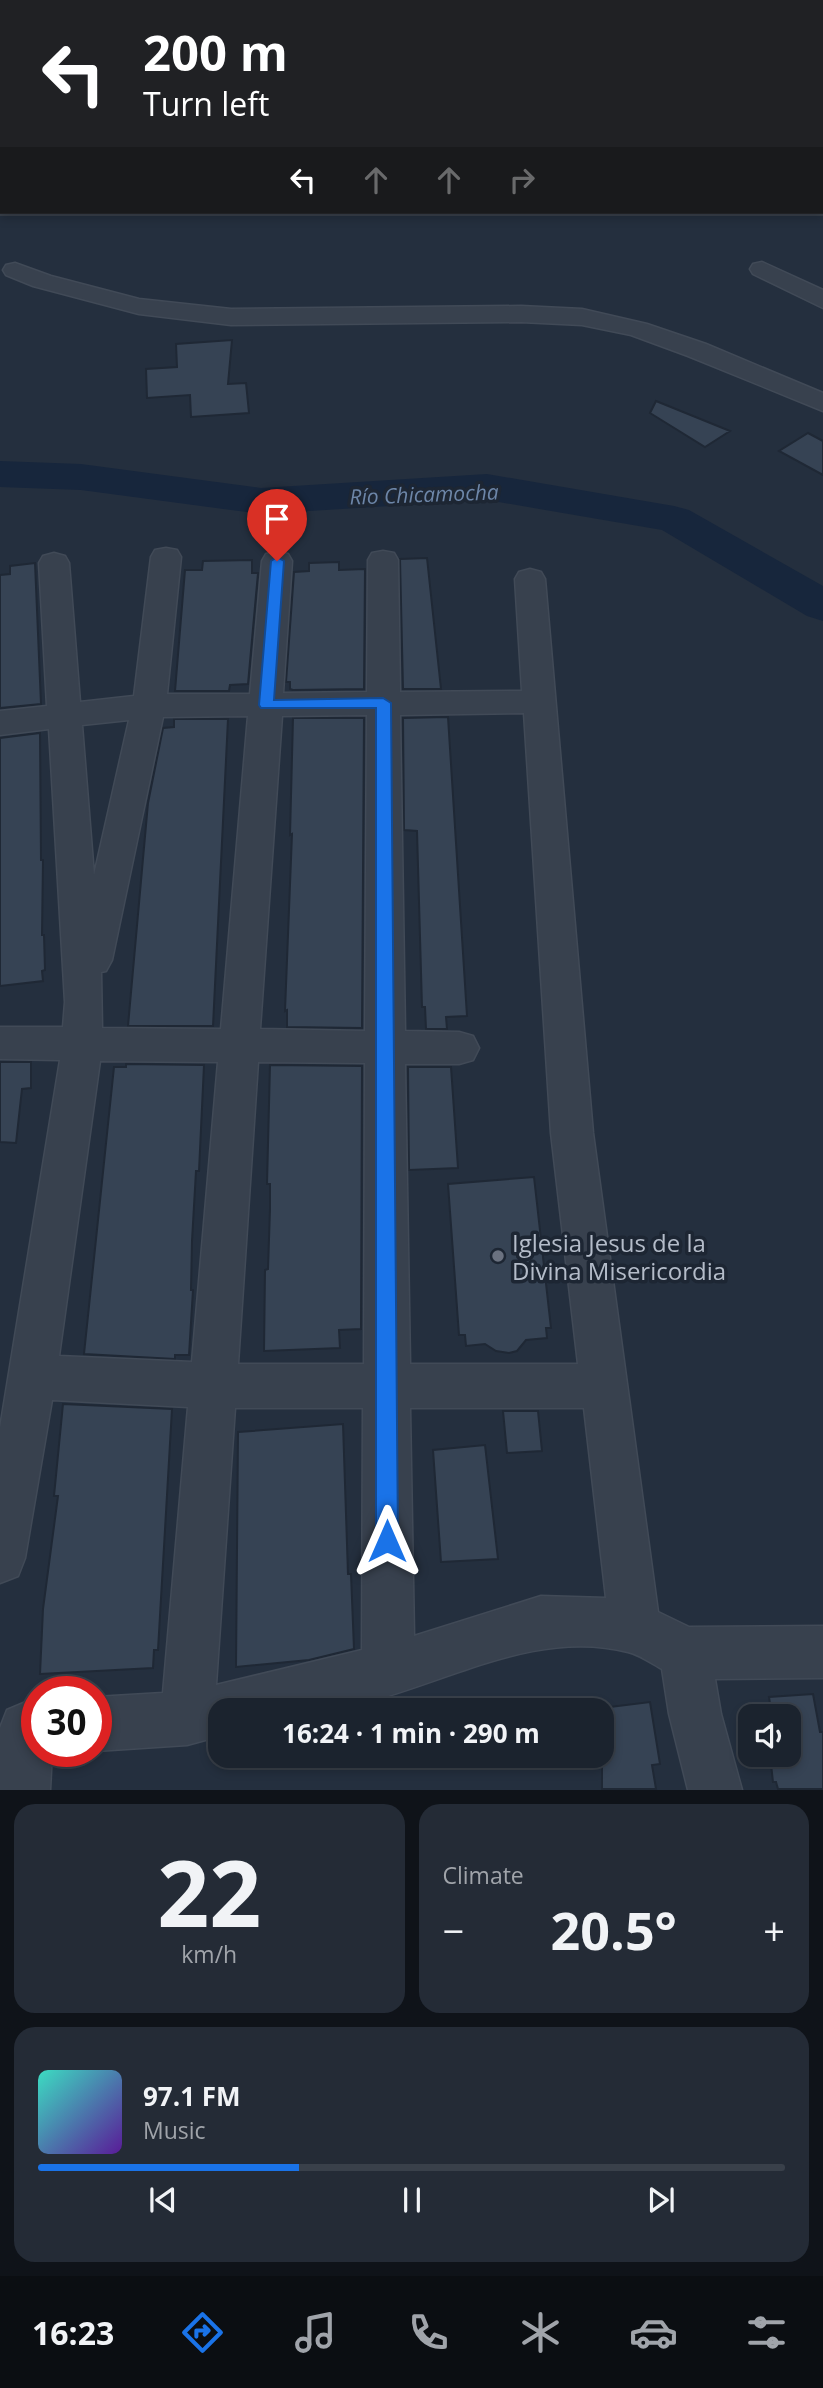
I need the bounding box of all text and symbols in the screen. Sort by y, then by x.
text: 200 m [143,19,288,85]
icon: left [28,28,119,119]
text: Turn left [143,82,269,125]
icon: left [284,161,322,199]
icon: ahead [357,161,395,199]
icon: ahead [430,161,468,199]
icon: right [503,161,541,199]
water label: Río Chicamocha [349,477,499,511]
pin [247,489,307,561]
icon: arrive [258,500,296,538]
place label: Iglesia Jesus de la Divina Misericordia [512,1226,726,1287]
marker: Iglesia Jesus de la Divina Misericordia [490,1248,506,1264]
position arrow [350,1504,424,1578]
speed limit sign: 30 [21,1676,112,1767]
map controls [738,1704,801,1767]
button: sound [738,1704,801,1767]
text: 16:24 · 1 min · 290 m [282,1715,540,1751]
text: 22 [157,1830,261,1954]
text: Climate [443,1859,524,1891]
text: 20.5° [551,1894,677,1965]
text: − [443,1904,464,1956]
text: + [763,1904,785,1956]
text: km/h [181,1938,237,1970]
text: 97.1 FM [143,2078,241,2114]
text: Music [143,2114,206,2146]
icon: previous [144,2181,182,2219]
icon: pause [393,2181,431,2219]
icon: next [642,2181,680,2219]
icon: directions [178,2308,227,2357]
icon: music [291,2308,340,2357]
icon: phone [404,2308,453,2357]
icon: climate [516,2308,565,2357]
icon: car [629,2308,678,2357]
icon: filters [742,2308,791,2357]
text: 16:23 [32,2311,114,2354]

